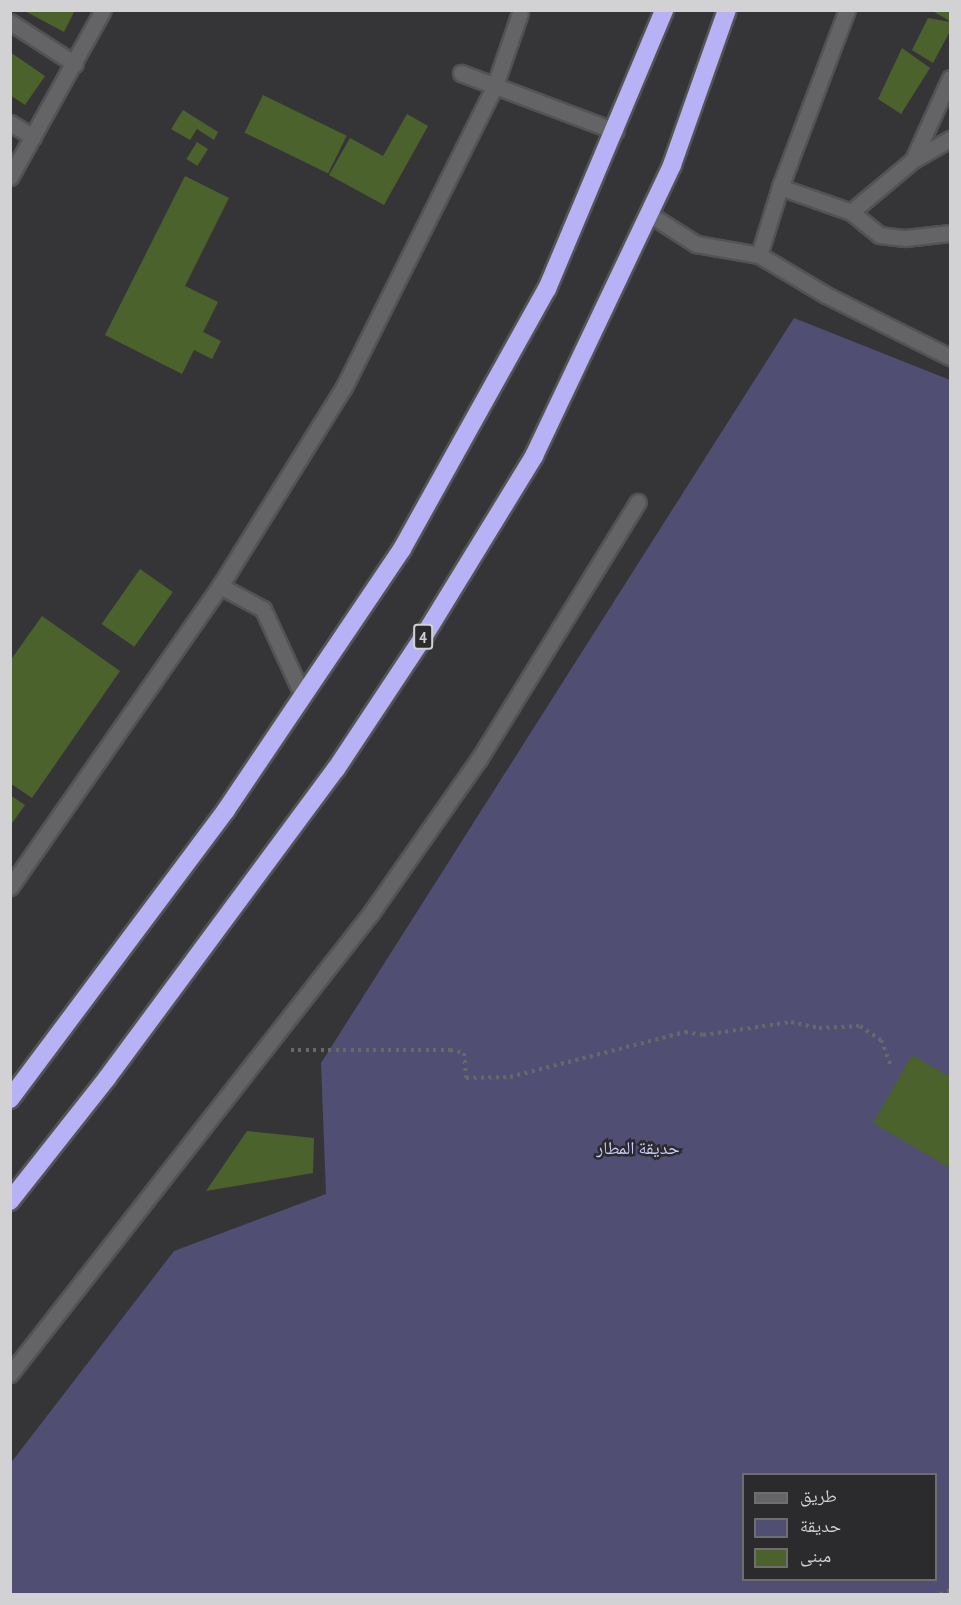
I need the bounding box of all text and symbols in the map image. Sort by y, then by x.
road number: 4 [412,624,434,650]
park label: حديقة المطار [596,1137,680,1159]
legend [742,1473,937,1581]
text: طريق [800,1484,837,1507]
text: حديقة [800,1514,841,1537]
text: مبنى [800,1544,831,1567]

